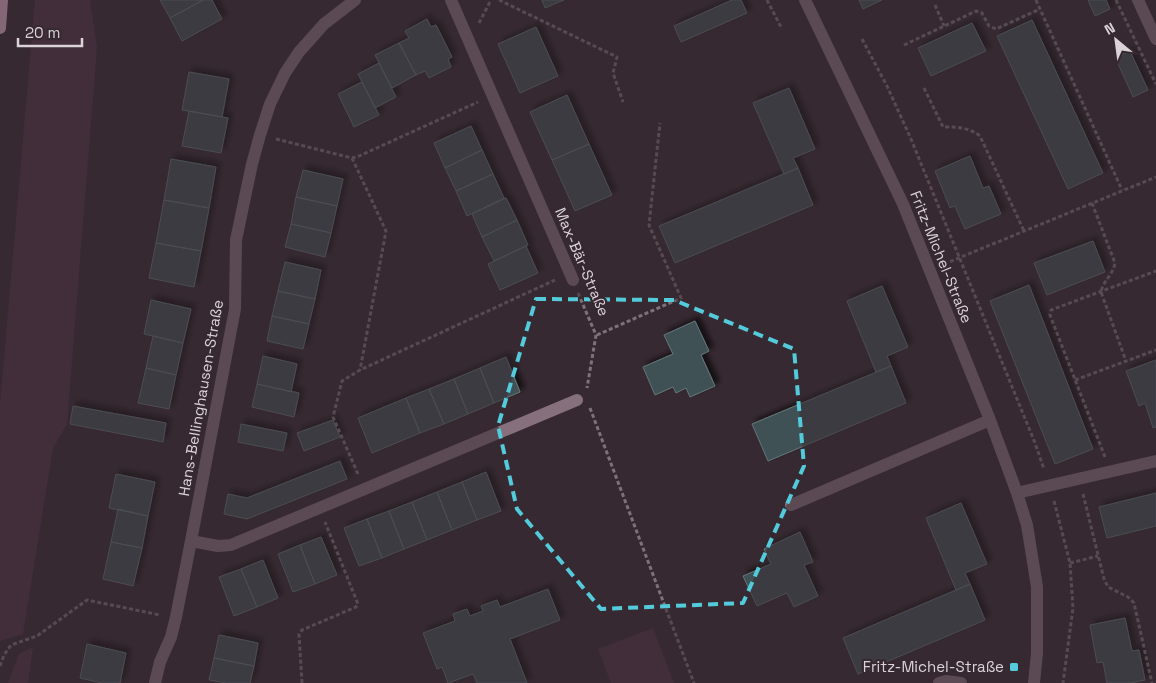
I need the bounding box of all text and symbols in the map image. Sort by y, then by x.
scale bar [18,15,81,47]
north arrow [1091,15,1141,65]
text: N [1101,18,1118,39]
text: 20 m [25,23,60,42]
street label: Fritz-Michel-Straße [906,188,977,326]
street label: Max-Bär-Straße [551,205,614,319]
street label: Hans-Bellinghausen-Straße [174,298,227,498]
place label: Fritz-Michel-Straße [863,657,1004,676]
marker: Fritz-Michel-Straße [1008,661,1020,673]

